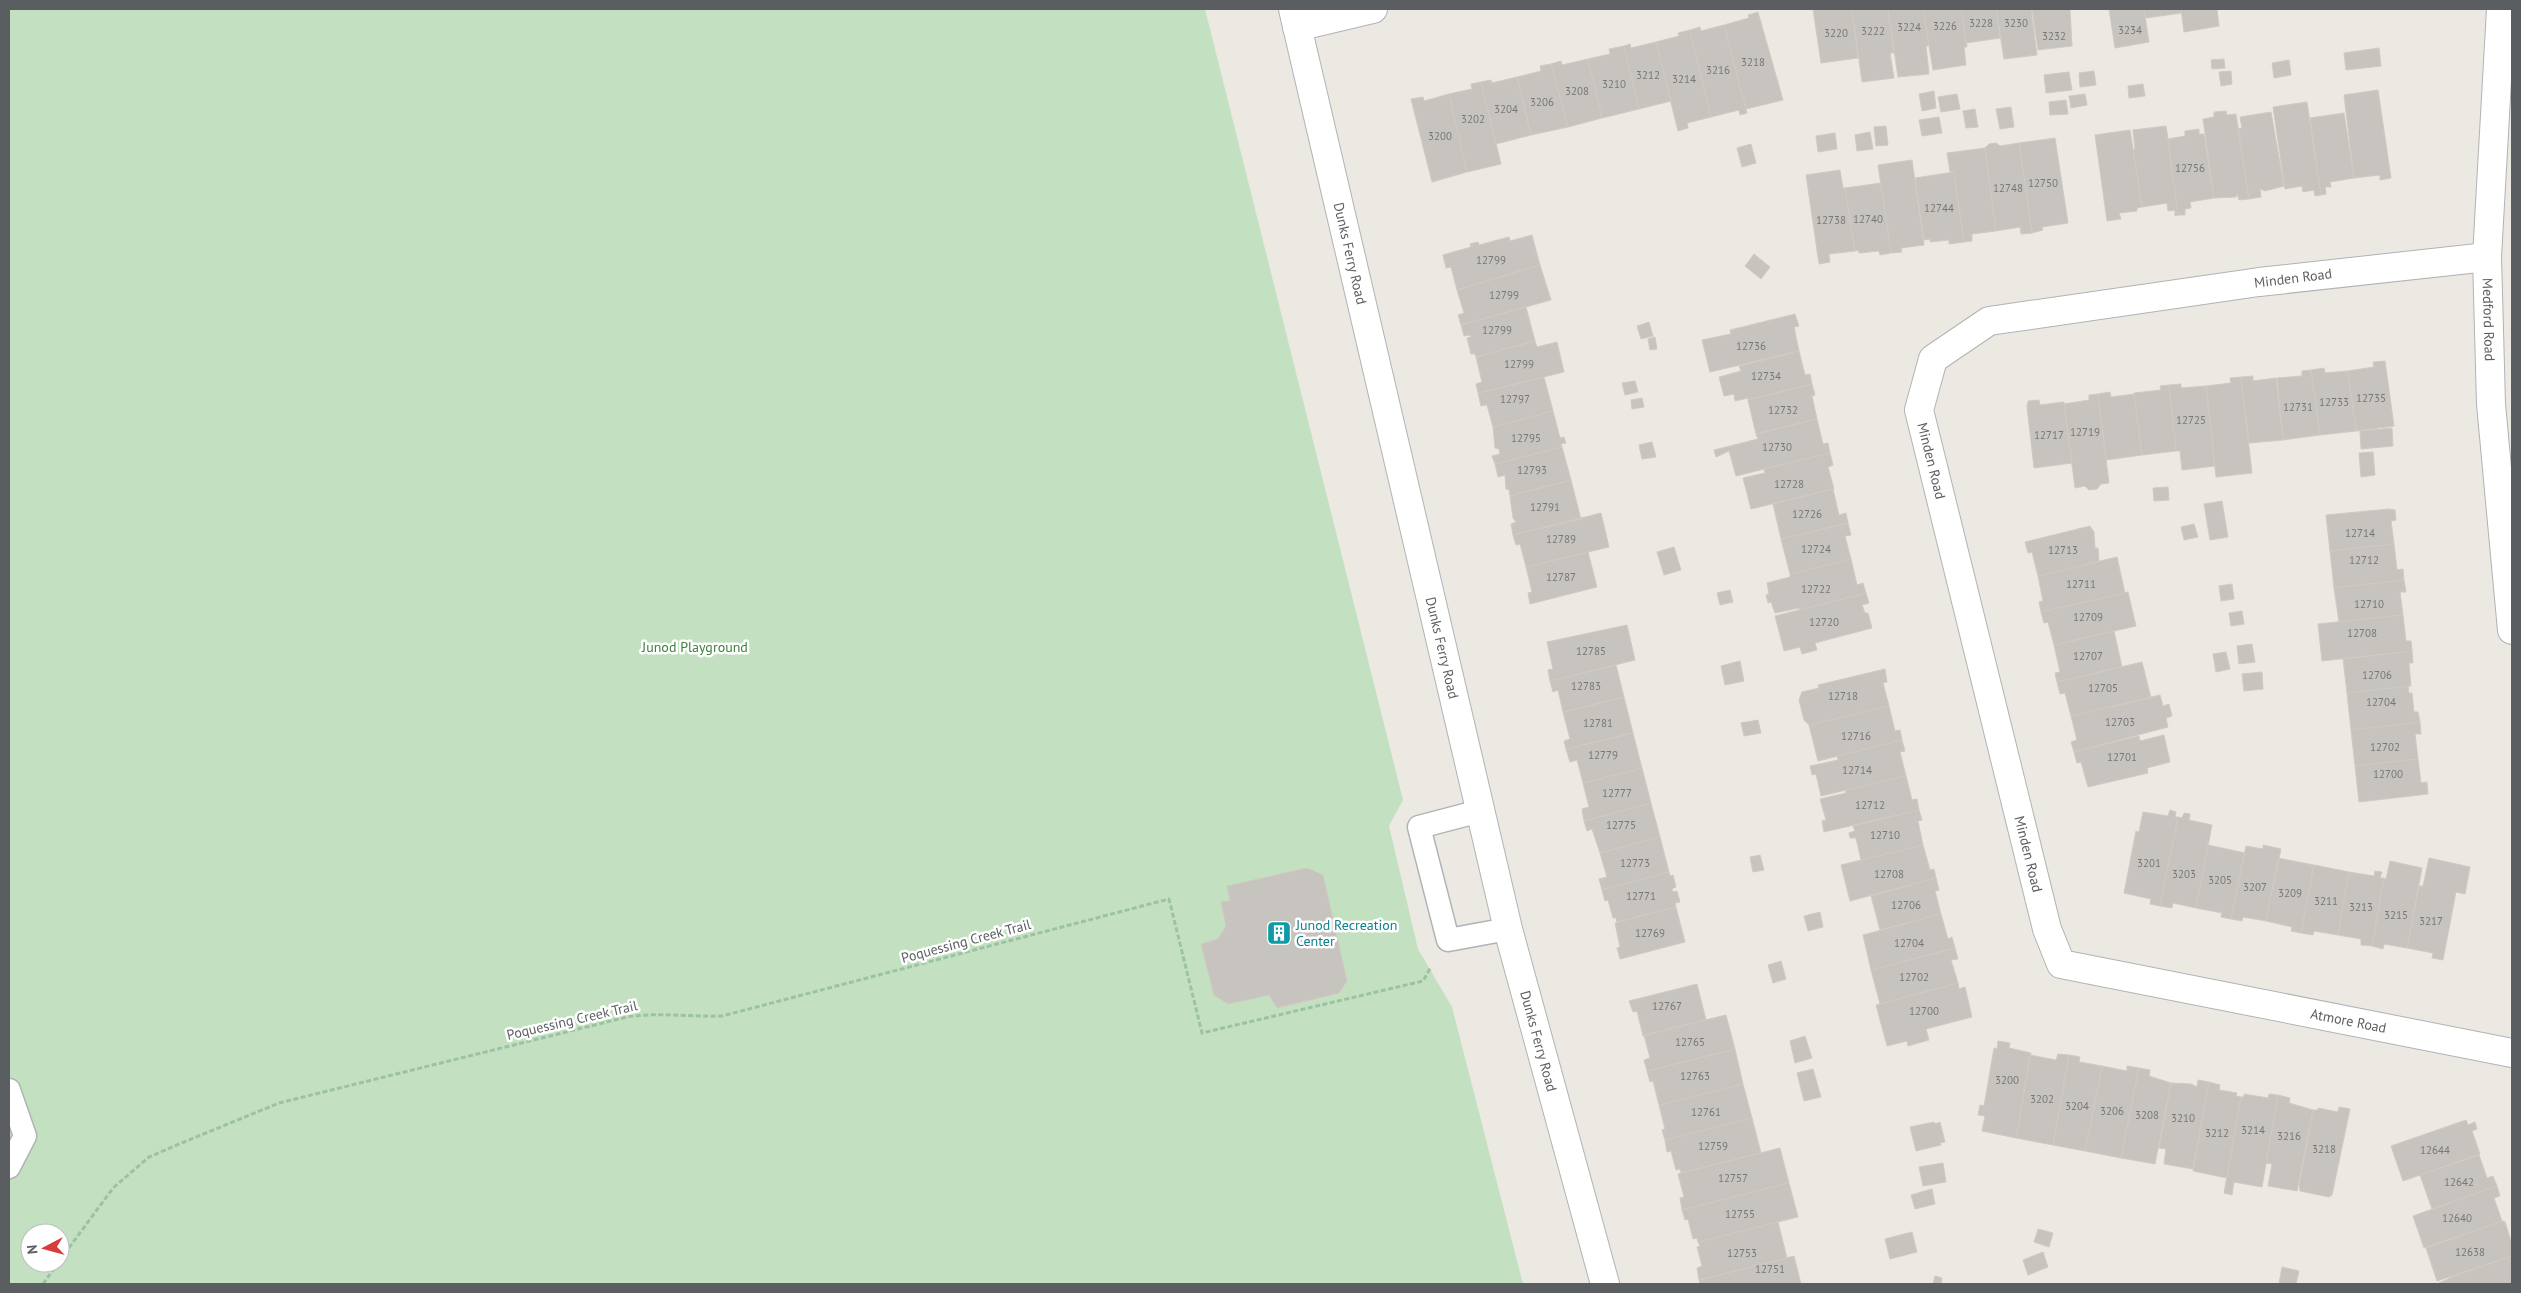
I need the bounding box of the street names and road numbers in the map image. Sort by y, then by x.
street label: Dunks Ferry Road [1330,201,1371,306]
street label: Minden Road [2253,264,2333,292]
street label: Medford Road [2479,278,2499,361]
street label: Minden Road [1913,421,1950,501]
street label: Dunks Ferry Road [1422,595,1463,701]
street label: Minden Road [2010,814,2047,894]
street label: Poquessing Creek Trail [899,915,1033,967]
street label: Dunks Ferry Road [1516,989,1561,1094]
street label: Poquessing Creek Trail [505,996,639,1044]
street label: Atmore Road [2309,1004,2388,1037]

